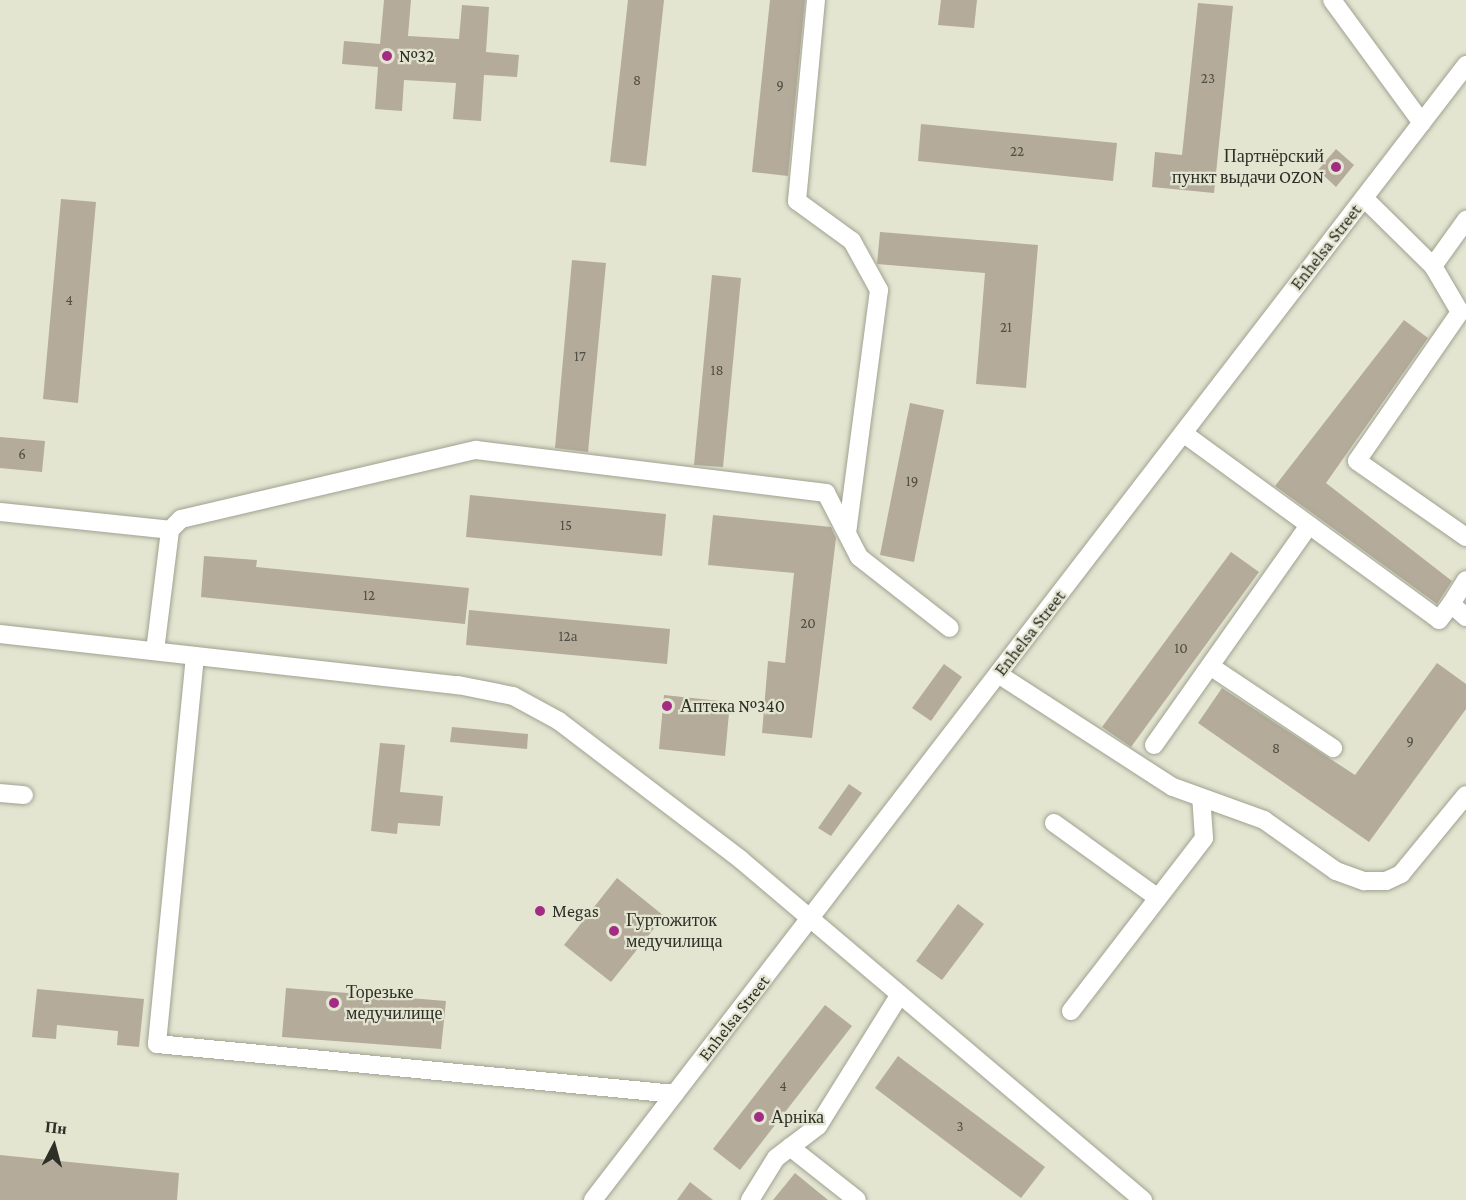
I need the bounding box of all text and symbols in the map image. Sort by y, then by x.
place label: №32 [399,45,435,67]
marker: №32 [380,49,394,63]
house number: 23 [1201,70,1215,88]
house number: 8 [633,72,641,90]
house number: 9 [776,77,784,95]
house number: 22 [1010,143,1024,161]
place label: Партнёрский пункт выдачи OZON [1172,146,1324,188]
marker: Партнёрский пункт выдачи OZON [1329,160,1343,174]
street label: Enhelsa Street [1286,200,1366,294]
house number: 4 [65,292,73,310]
house number: 21 [1000,319,1012,337]
house number: 17 [574,348,586,366]
house number: 18 [710,362,724,380]
house number: 6 [18,446,26,464]
house number: 19 [906,473,918,491]
house number: 15 [560,517,572,535]
street label: Enhelsa Street [990,586,1070,680]
house number: 12 [363,587,375,605]
house number: 20 [800,615,816,633]
house number: 12а [559,628,577,646]
house number: 10 [1174,640,1188,658]
place label: Аптека №340 [680,695,785,717]
marker: Аптека №340 [658,697,676,715]
house number: 9 [1406,733,1414,751]
house number: 8 [1272,740,1280,758]
place label: Megas [552,900,599,922]
marker: Megas [533,904,547,918]
place label: Гуртожиток медучилища [626,910,722,952]
marker: Гуртожиток медучилища [607,924,621,938]
street label: Enhelsa Street [694,971,774,1065]
place label: Торезьке медучилище [346,982,442,1024]
marker: Торезьке медучилище [327,996,341,1010]
house number: 4 [779,1078,787,1096]
place label: Арніка [771,1106,824,1128]
marker: Арніка [752,1110,766,1124]
north arrow [24,1116,84,1176]
text: Пн [44,1118,68,1137]
house number: 3 [956,1118,964,1136]

